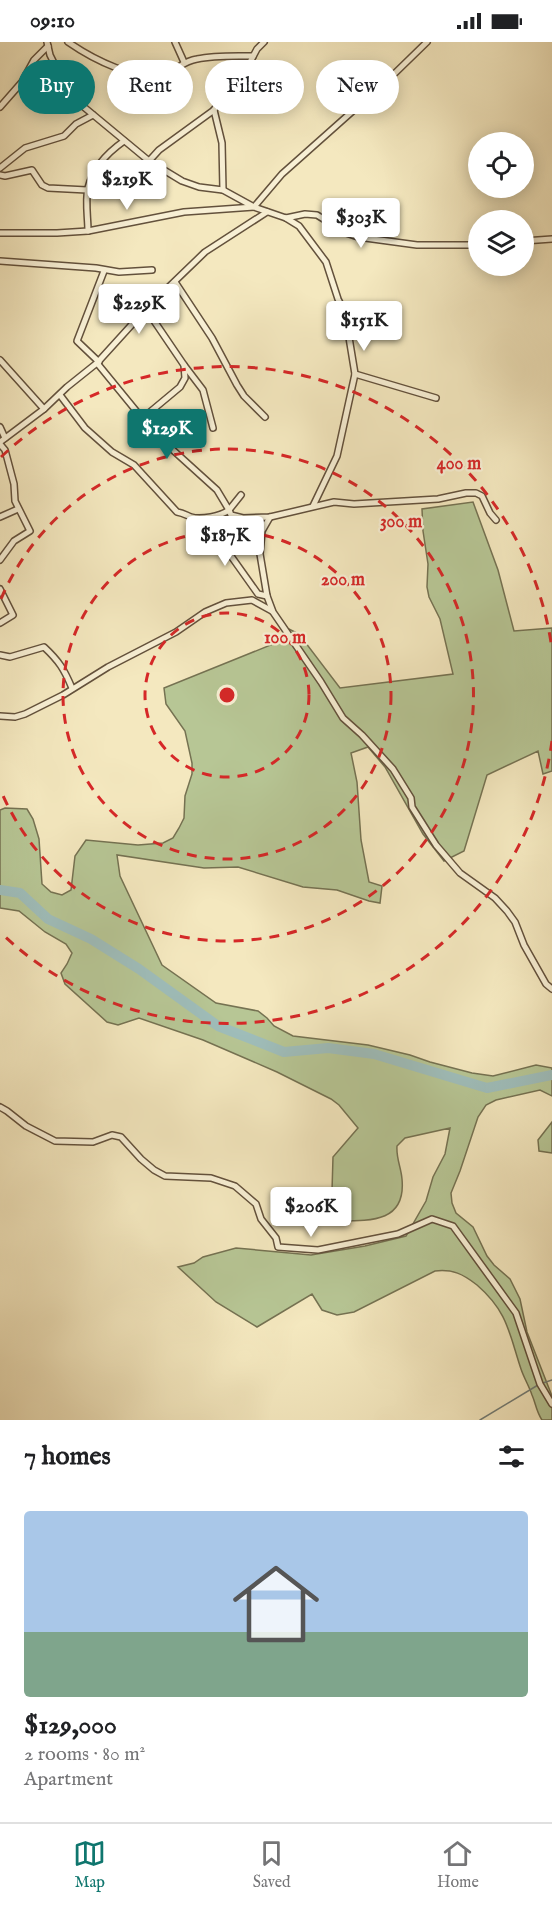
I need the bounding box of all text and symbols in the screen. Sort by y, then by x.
text: 09:10 [30,7,75,35]
chip: Buy [18,60,95,114]
chip: Rent [107,60,193,114]
chip: Filters [205,60,304,114]
chip: New [316,60,399,114]
map controls [468,132,534,276]
button: locate [468,132,534,198]
pin: $219K [85,160,169,211]
text: $219K [101,167,153,192]
pin: $303K [319,198,403,249]
text: $303K [336,205,386,230]
button: layers [468,210,534,276]
pin: $229K [97,284,181,335]
text: $229K [112,291,166,316]
pin: $151K [322,301,406,352]
text: $151K [340,308,388,333]
pin: $129K [125,409,209,460]
text: $129K [141,416,193,441]
text: 400 m [437,453,481,476]
text: 300 m [380,511,422,534]
pin: $187K [183,516,267,567]
text: $187K [200,523,250,548]
text: 200 m [321,569,365,592]
text: 100 m [264,627,306,650]
centre of rings [217,685,237,705]
pin: $206K [269,1187,353,1238]
text: $206K [284,1194,338,1219]
text: 7 homes [24,1440,111,1473]
icon: filters [495,1440,528,1473]
icon: home [222,1550,330,1658]
text: $129,000 [24,1709,117,1742]
text: 2 rooms · 80 m² [24,1742,145,1767]
text: Apartment [24,1767,113,1792]
tab: Map [73,1837,106,1893]
tab: Saved [253,1837,291,1893]
tab: Home [437,1837,479,1893]

